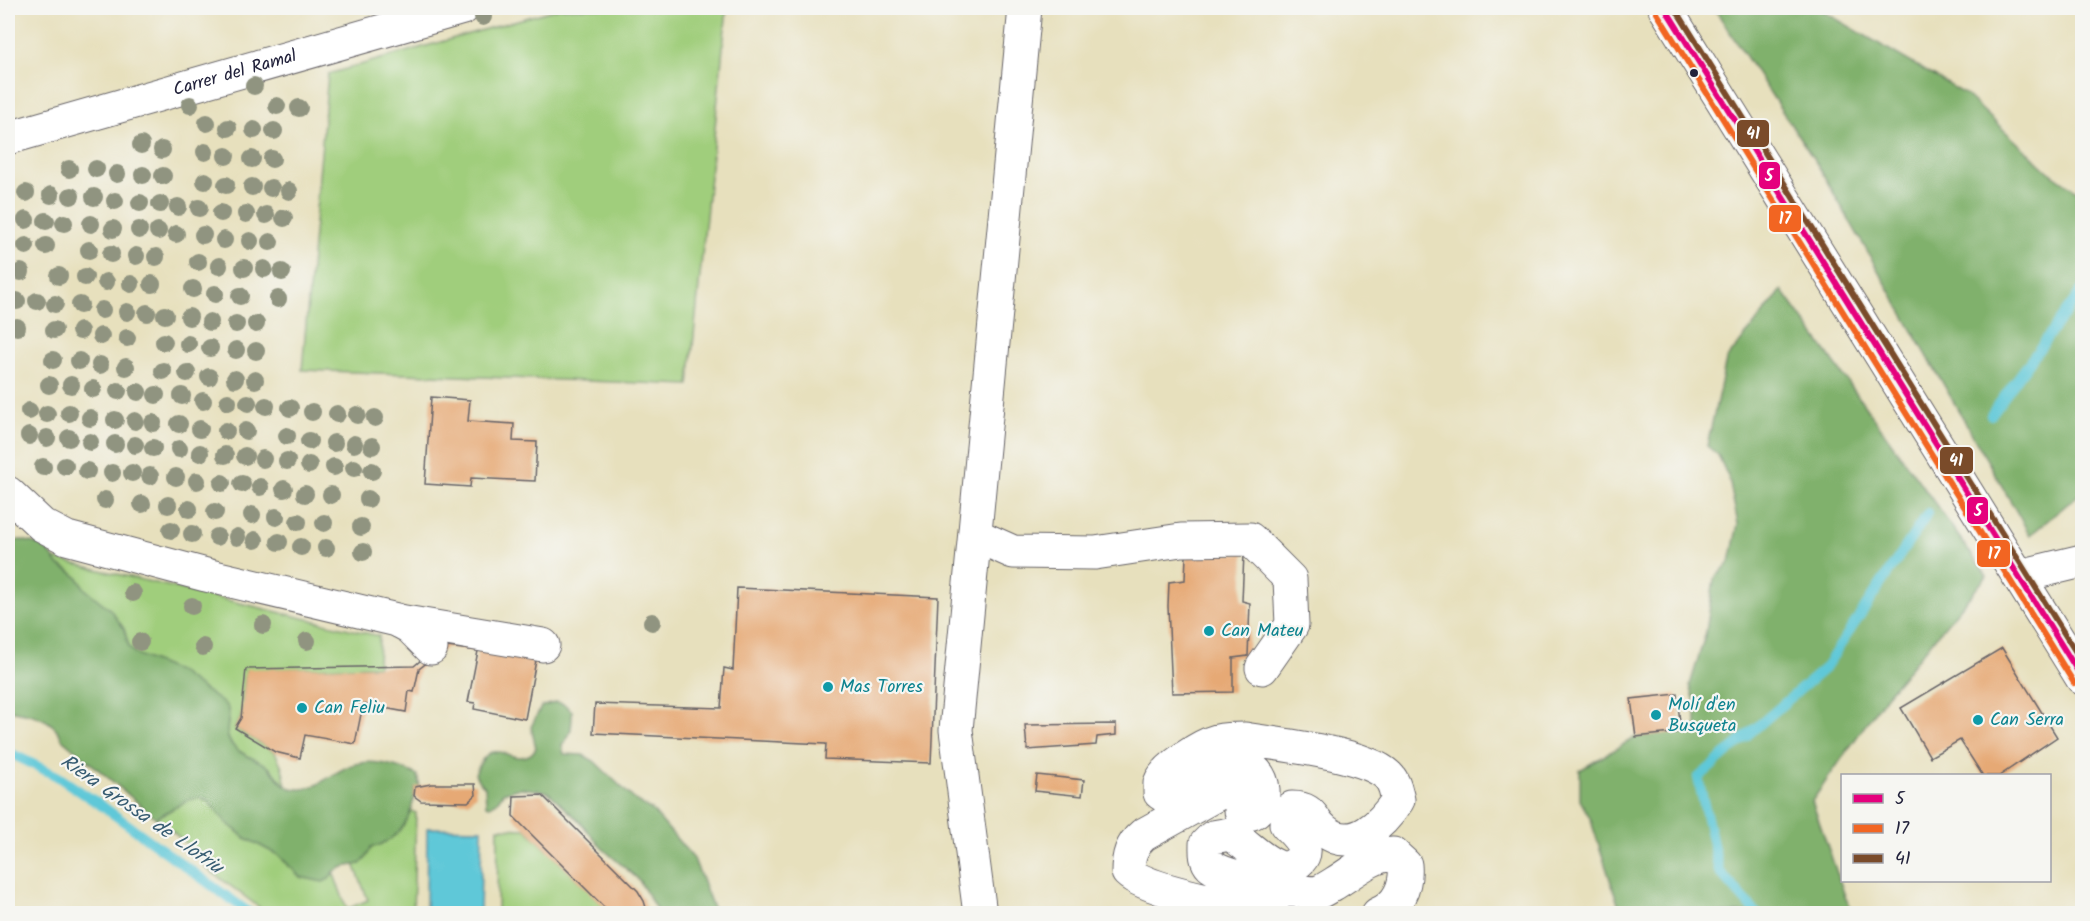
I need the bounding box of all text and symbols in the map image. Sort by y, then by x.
street label: Carrer del Ramal [170,42,301,105]
unlabelled marker [1688,67,1700,79]
line badge: 41 [1736,119,1770,148]
text: 41 [1746,122,1760,147]
line badge: 5 [1758,161,1781,190]
text: 5 [1764,164,1775,189]
line badge: 17 [1768,204,1802,233]
text: 17 [1779,207,1792,232]
line badge: 41 [1939,446,1974,475]
text: 41 [1949,449,1963,474]
line badge: 5 [1966,496,1989,525]
text: 5 [1973,499,1984,524]
line badge: 17 [1976,539,2011,568]
text: 17 [1988,542,2001,567]
place label: Can Mateu [1221,617,1304,646]
marker: Can Mateu [1202,624,1216,638]
place label: Mas Torres [840,673,923,702]
marker: Mas Torres [821,680,835,694]
place label: Molí d'en Busqueta [1668,691,1737,741]
place label: Can Feliu [314,694,385,723]
marker: Can Feliu [295,701,309,715]
place label: Can Serra [1990,706,2064,735]
marker: Molí d'en Busqueta [1649,708,1663,722]
marker: Can Serra [1971,713,1985,727]
water label: Riera Grossa de Llofriu [53,747,231,885]
legend [1841,774,2051,882]
text: 5 [1895,785,1906,814]
text: 17 [1895,815,1910,844]
text: 41 [1895,845,1911,874]

